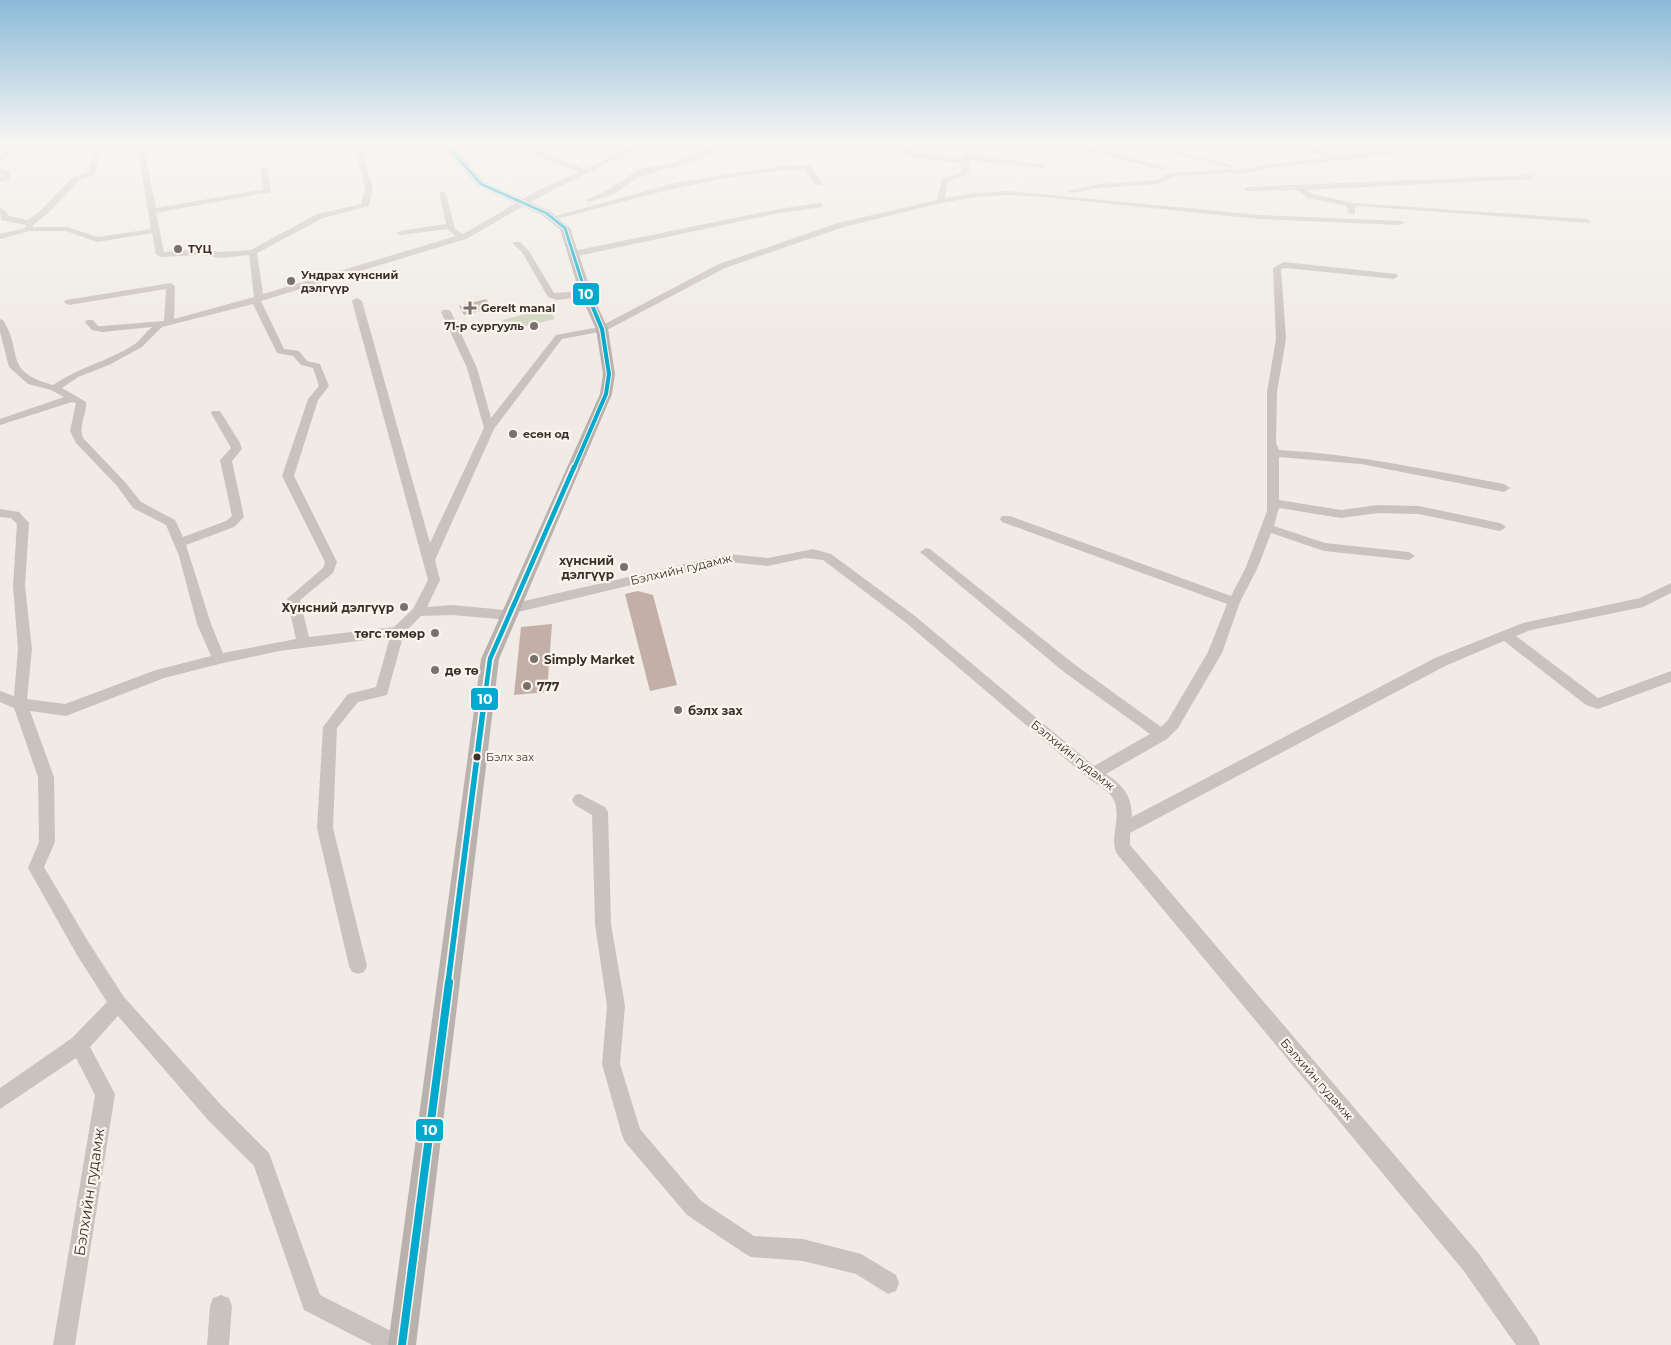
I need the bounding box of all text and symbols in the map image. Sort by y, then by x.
place label: ТҮЦ [188,242,213,256]
marker: ТҮЦ [172,243,184,255]
place label: Ундрах хүнсний дэлгүүр [301,268,398,295]
marker: Ундрах хүнсний дэлгүүр [285,275,297,287]
line badge: 10 [572,282,600,306]
text: 10 [579,285,594,303]
marker: Gerelt manal [463,301,477,315]
place label: Gerelt manal [481,301,555,315]
place label: 71-р сургууль [444,319,524,333]
marker: 71-р сургууль [528,320,540,332]
place label: есөн од [523,427,570,441]
marker: есөн од [507,428,519,440]
street label: Бэлхийн гудамж [629,550,733,588]
place label: хүнсний дэлгүүр [559,553,614,582]
marker: хүнсний дэлгүүр [618,561,630,573]
place label: Хүнсний дэлгүүр [282,600,394,615]
marker: Хүнсний дэлгүүр [398,601,410,613]
place label: төгс төмөр [355,626,425,641]
marker: төгс төмөр [429,627,441,639]
place label: Simply Market [544,652,635,667]
marker: Simply Market [528,653,540,665]
place label: дө тө [445,663,479,678]
marker: дө тө [429,664,441,676]
place label: 777 [537,679,560,694]
marker: 777 [521,680,533,692]
line badge: 10 [470,687,499,711]
text: 10 [478,690,493,708]
place label: бэлх зах [688,703,744,718]
marker: бэлх зах [672,704,684,716]
street label: Бэлхийн гудамж [1028,717,1118,793]
place label: Бэлх зах [486,750,534,764]
marker: Бэлх зах [472,752,482,762]
street label: Бэлхийн гудамж [1277,1035,1357,1123]
line badge: 10 [415,1118,444,1142]
text: 10 [423,1121,438,1139]
street label: Бэлхийн гудамж [69,1126,109,1257]

